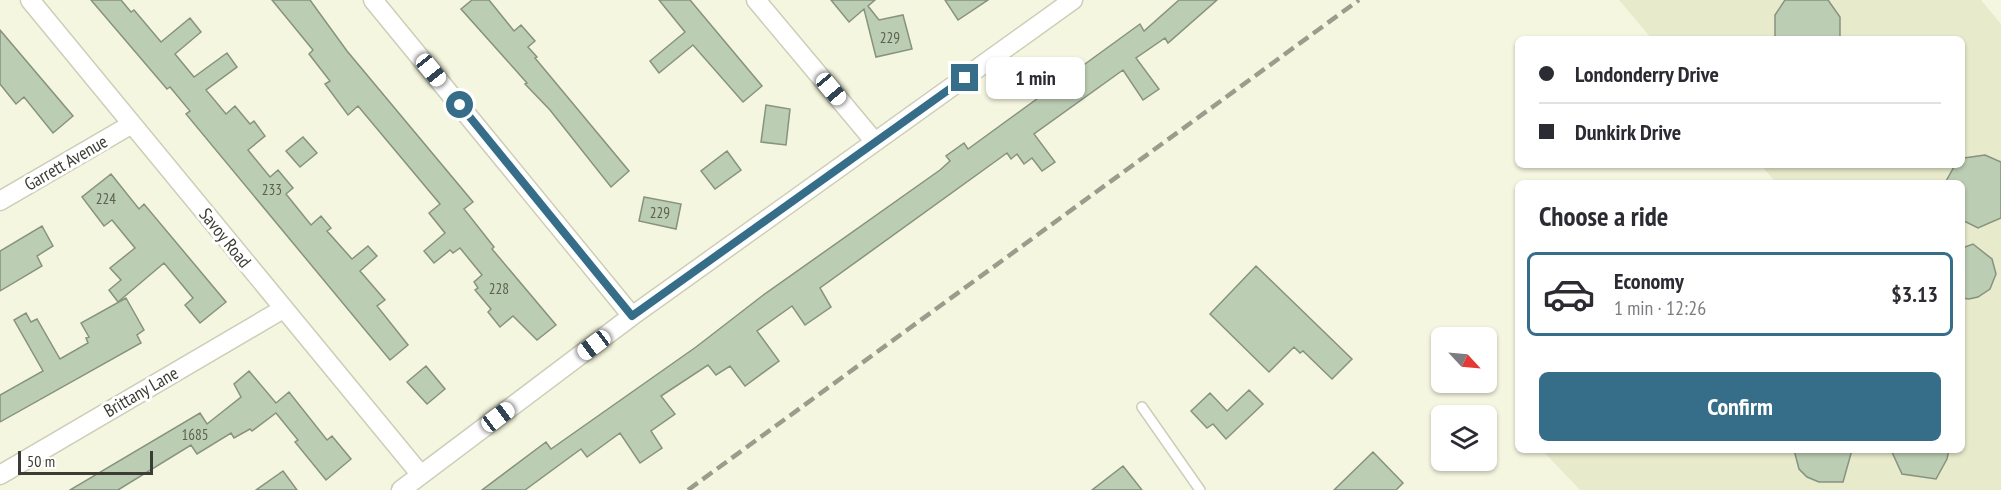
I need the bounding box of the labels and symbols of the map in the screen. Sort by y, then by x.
house number: 229 [880,28,900,47]
car [413,50,449,90]
callout: 1 min [986,57,1085,99]
route end [951,64,978,91]
car [813,69,849,109]
route start [446,91,473,118]
street label: Garrett Avenue [20,130,111,196]
house number: 233 [262,180,282,199]
house number: 224 [96,189,116,208]
street label: Savoy Road [194,203,256,272]
house number: 229 [650,203,670,222]
house number: 228 [489,279,509,298]
car [574,327,614,363]
north arrow [1431,327,1497,393]
street label: Brittany Lane [99,361,182,422]
car [478,399,518,435]
house number: 1685 [181,425,209,444]
scale bar [18,448,153,476]

